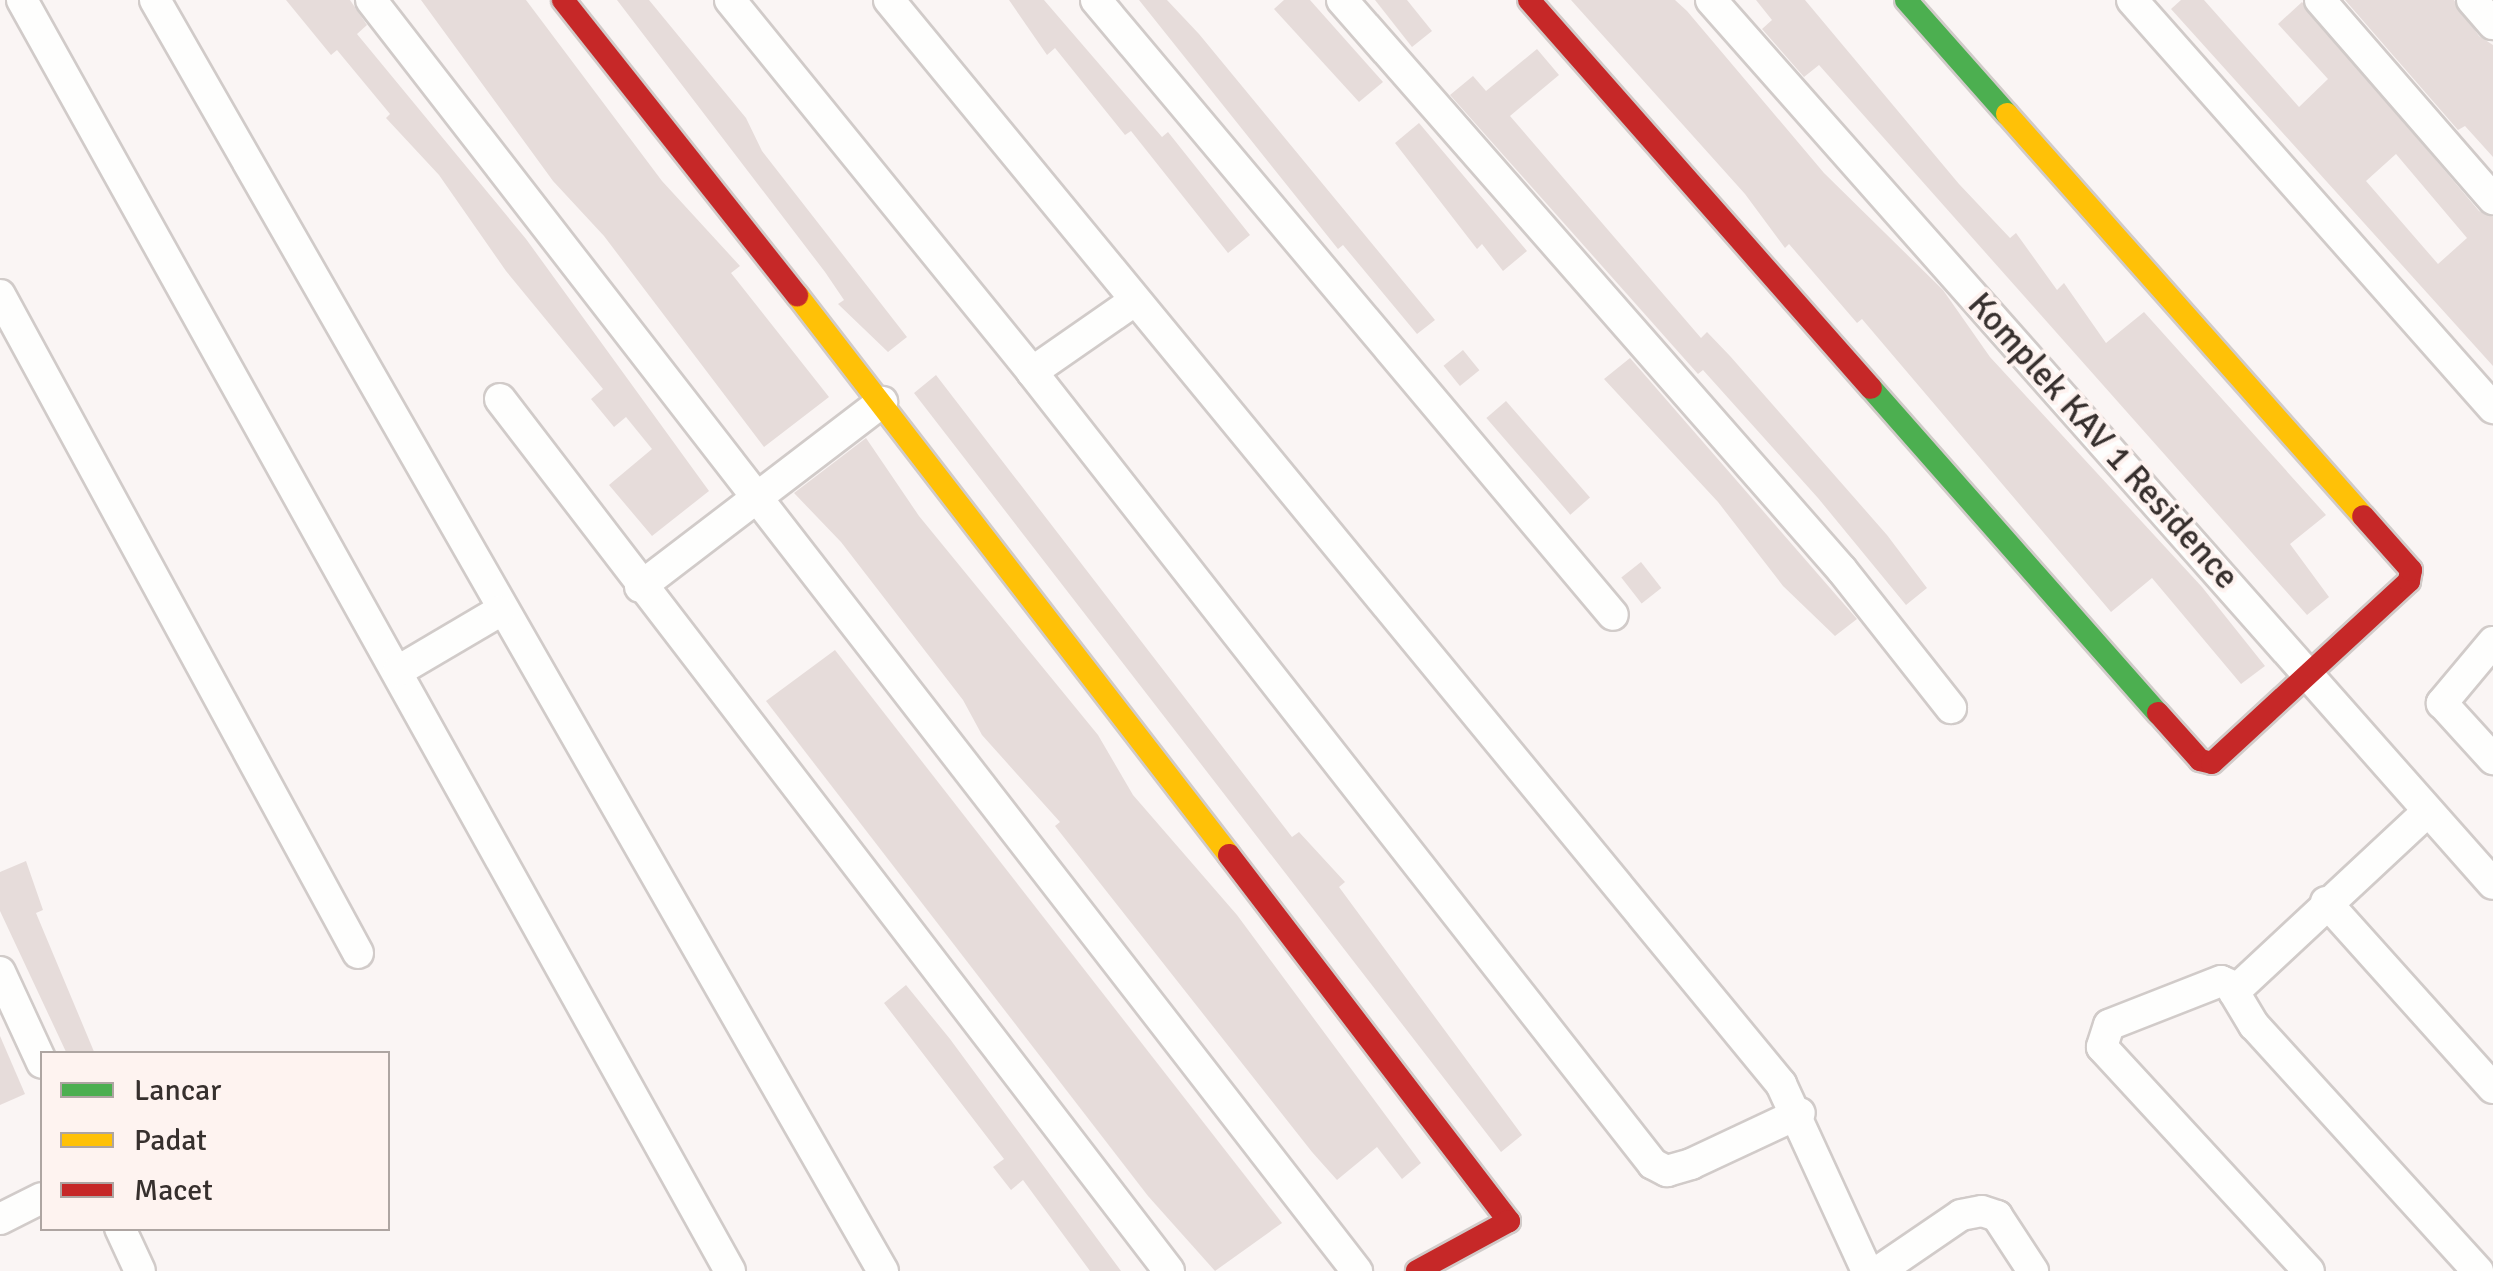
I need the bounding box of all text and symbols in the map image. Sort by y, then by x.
street label: Komplek KAV 1 Residence [1959,284,2247,598]
legend [40,1051,390,1231]
text: Lancar [134,1072,221,1109]
text: Padat [134,1122,207,1159]
text: Macet [134,1172,213,1209]

